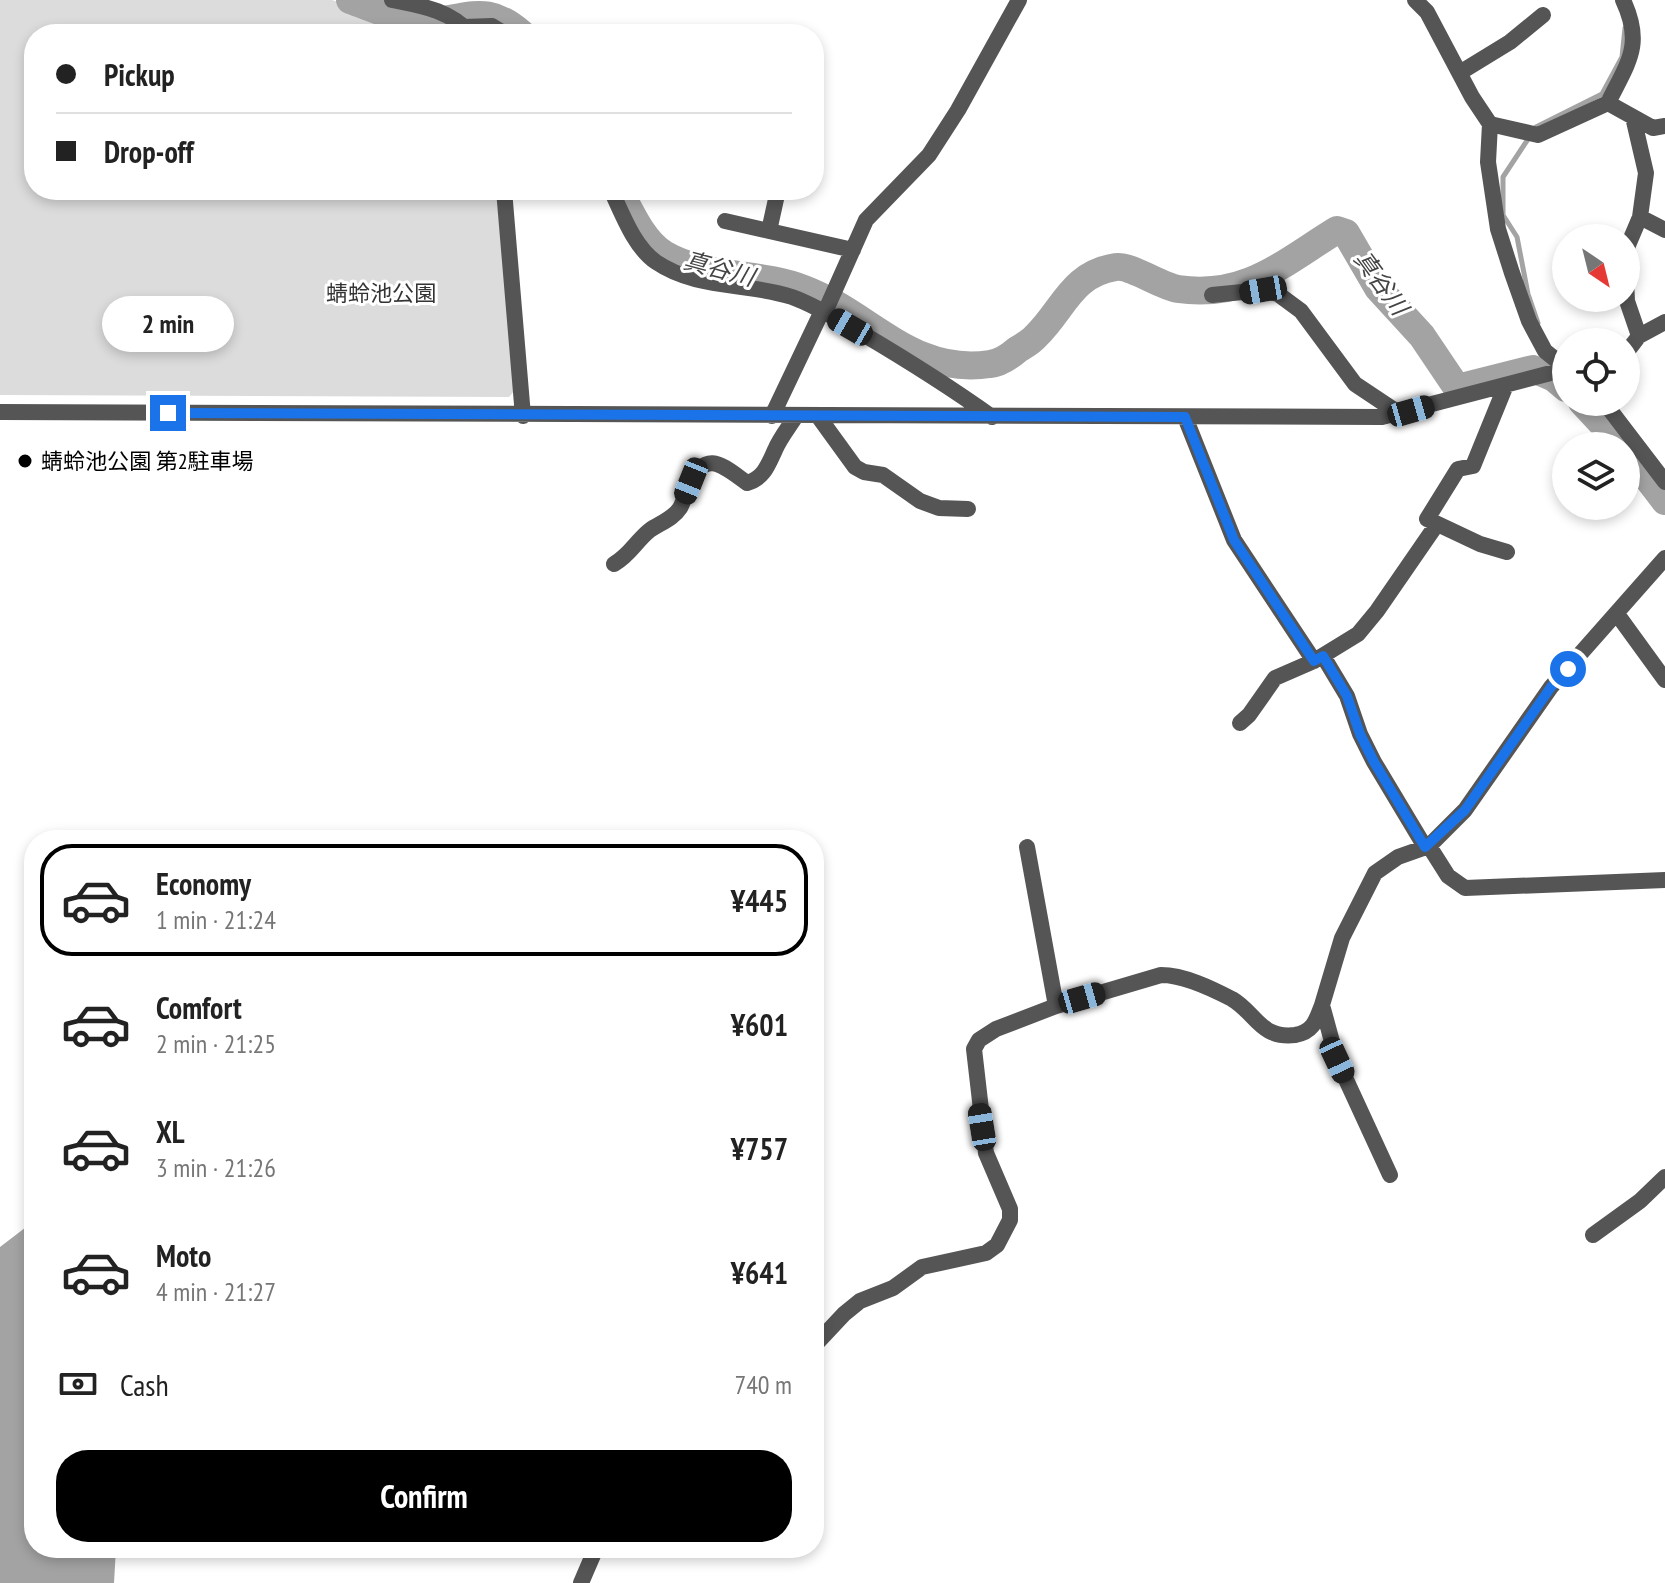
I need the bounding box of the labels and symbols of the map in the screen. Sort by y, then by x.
north arrow [1552,224,1640,312]
water label: 真谷川 [680,244,761,294]
water label: 真谷川 [1348,244,1417,323]
car [1237,274,1289,306]
park label: 蜻蛉池公園 [326,279,436,307]
callout: 2 min [102,297,234,353]
car [823,305,877,349]
car [1385,393,1437,429]
route end [150,395,186,431]
place label: 蜻蛉池公園 第2駐車場 [41,447,254,475]
marker: 蜻蛉池公園 第2駐車場 [16,452,34,470]
car [671,454,711,508]
route start [1550,651,1586,687]
car [1056,980,1108,1016]
car [1316,1033,1358,1087]
car [966,1101,998,1153]

